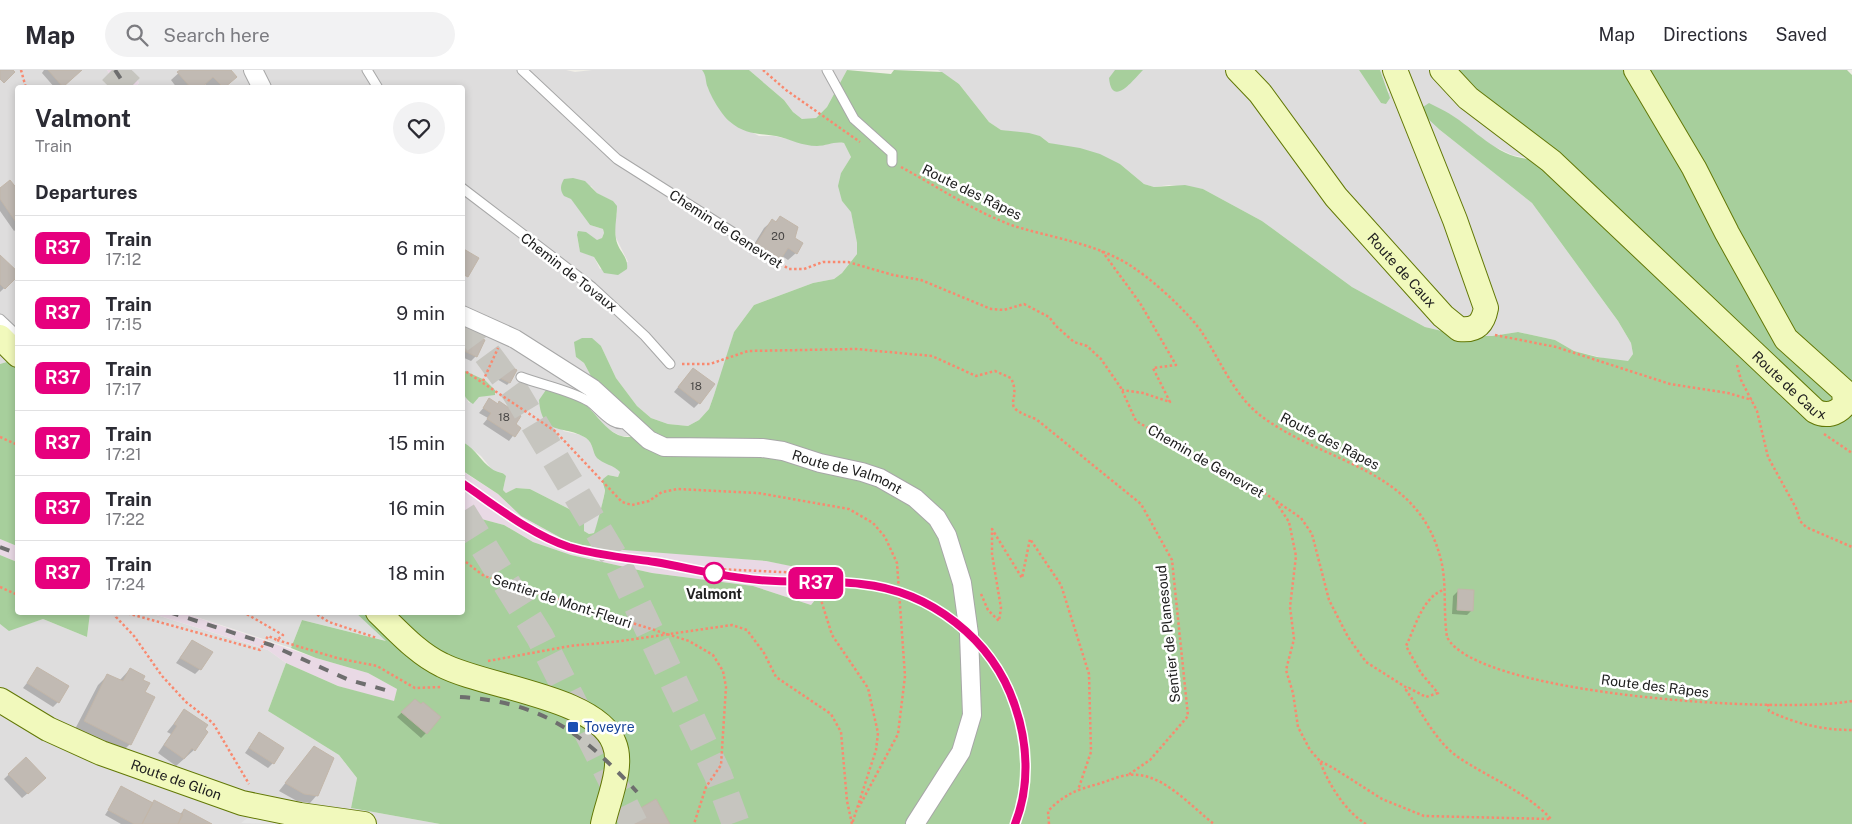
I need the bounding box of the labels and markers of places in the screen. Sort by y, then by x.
marker: Valmont [703,562,725,584]
place label: Valmont [686,586,742,602]
place label: Toveyre [584,719,635,735]
marker: Toveyre [566,720,580,734]

